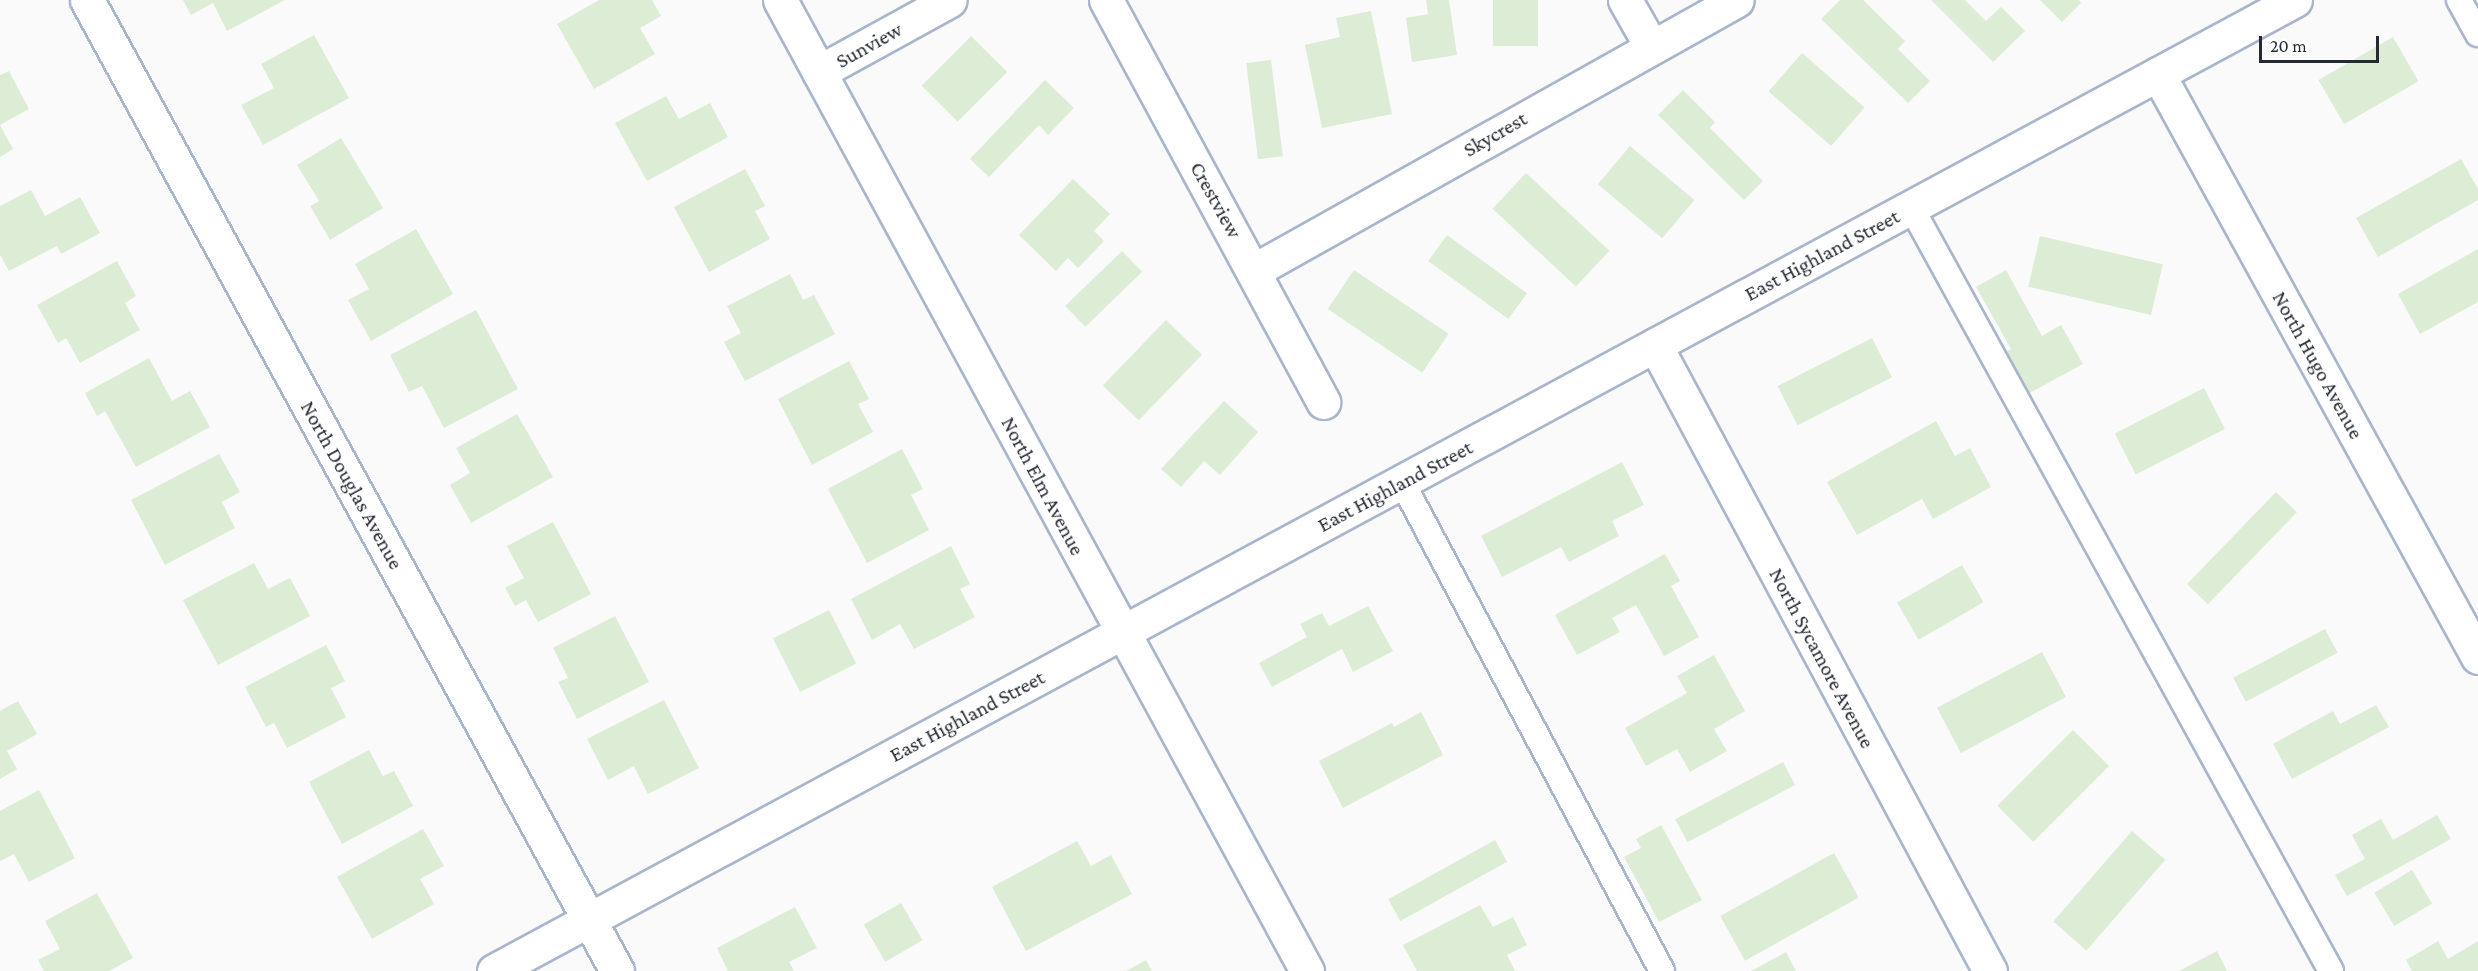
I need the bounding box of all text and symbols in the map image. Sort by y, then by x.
street label: Sunview [831,17,907,73]
scale bar [2262,24,2382,62]
text: 20 m [2270,36,2307,56]
street label: Skycrest [1459,106,1531,162]
street label: Crestview [1185,157,1247,243]
street label: East Highland Street [1740,204,1904,306]
street label: North Hugo Avenue [2267,287,2369,443]
street label: North Douglas Avenue [295,396,409,574]
street label: North Elm Avenue [996,412,1090,560]
street label: East Highland Street [1313,435,1477,537]
street label: North Sycamore Avenue [1764,564,1880,752]
street label: East Highland Street [885,665,1049,767]

